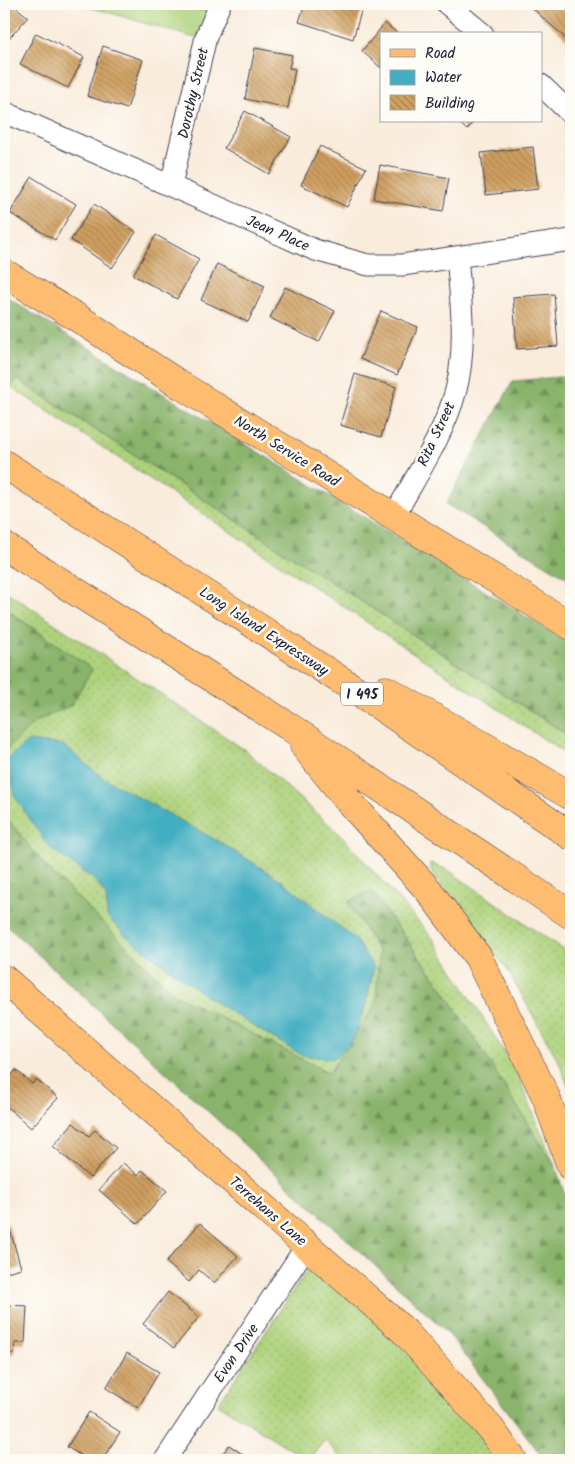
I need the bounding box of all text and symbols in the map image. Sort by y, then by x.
legend [380,32,542,122]
text: Road [425,42,456,66]
street label: Dorothy Street [172,45,216,141]
text: Water [425,66,462,90]
text: Building [425,92,475,116]
street label: Jean Place [242,209,313,259]
street label: Rita Street [411,398,462,471]
street label: North Service Road [229,410,345,494]
street label: Long Island Expressway [194,581,334,683]
road number: I 495 [341,682,383,706]
street label: Terrehans Lane [223,1171,312,1253]
street label: Evon Drive [208,1319,266,1388]

